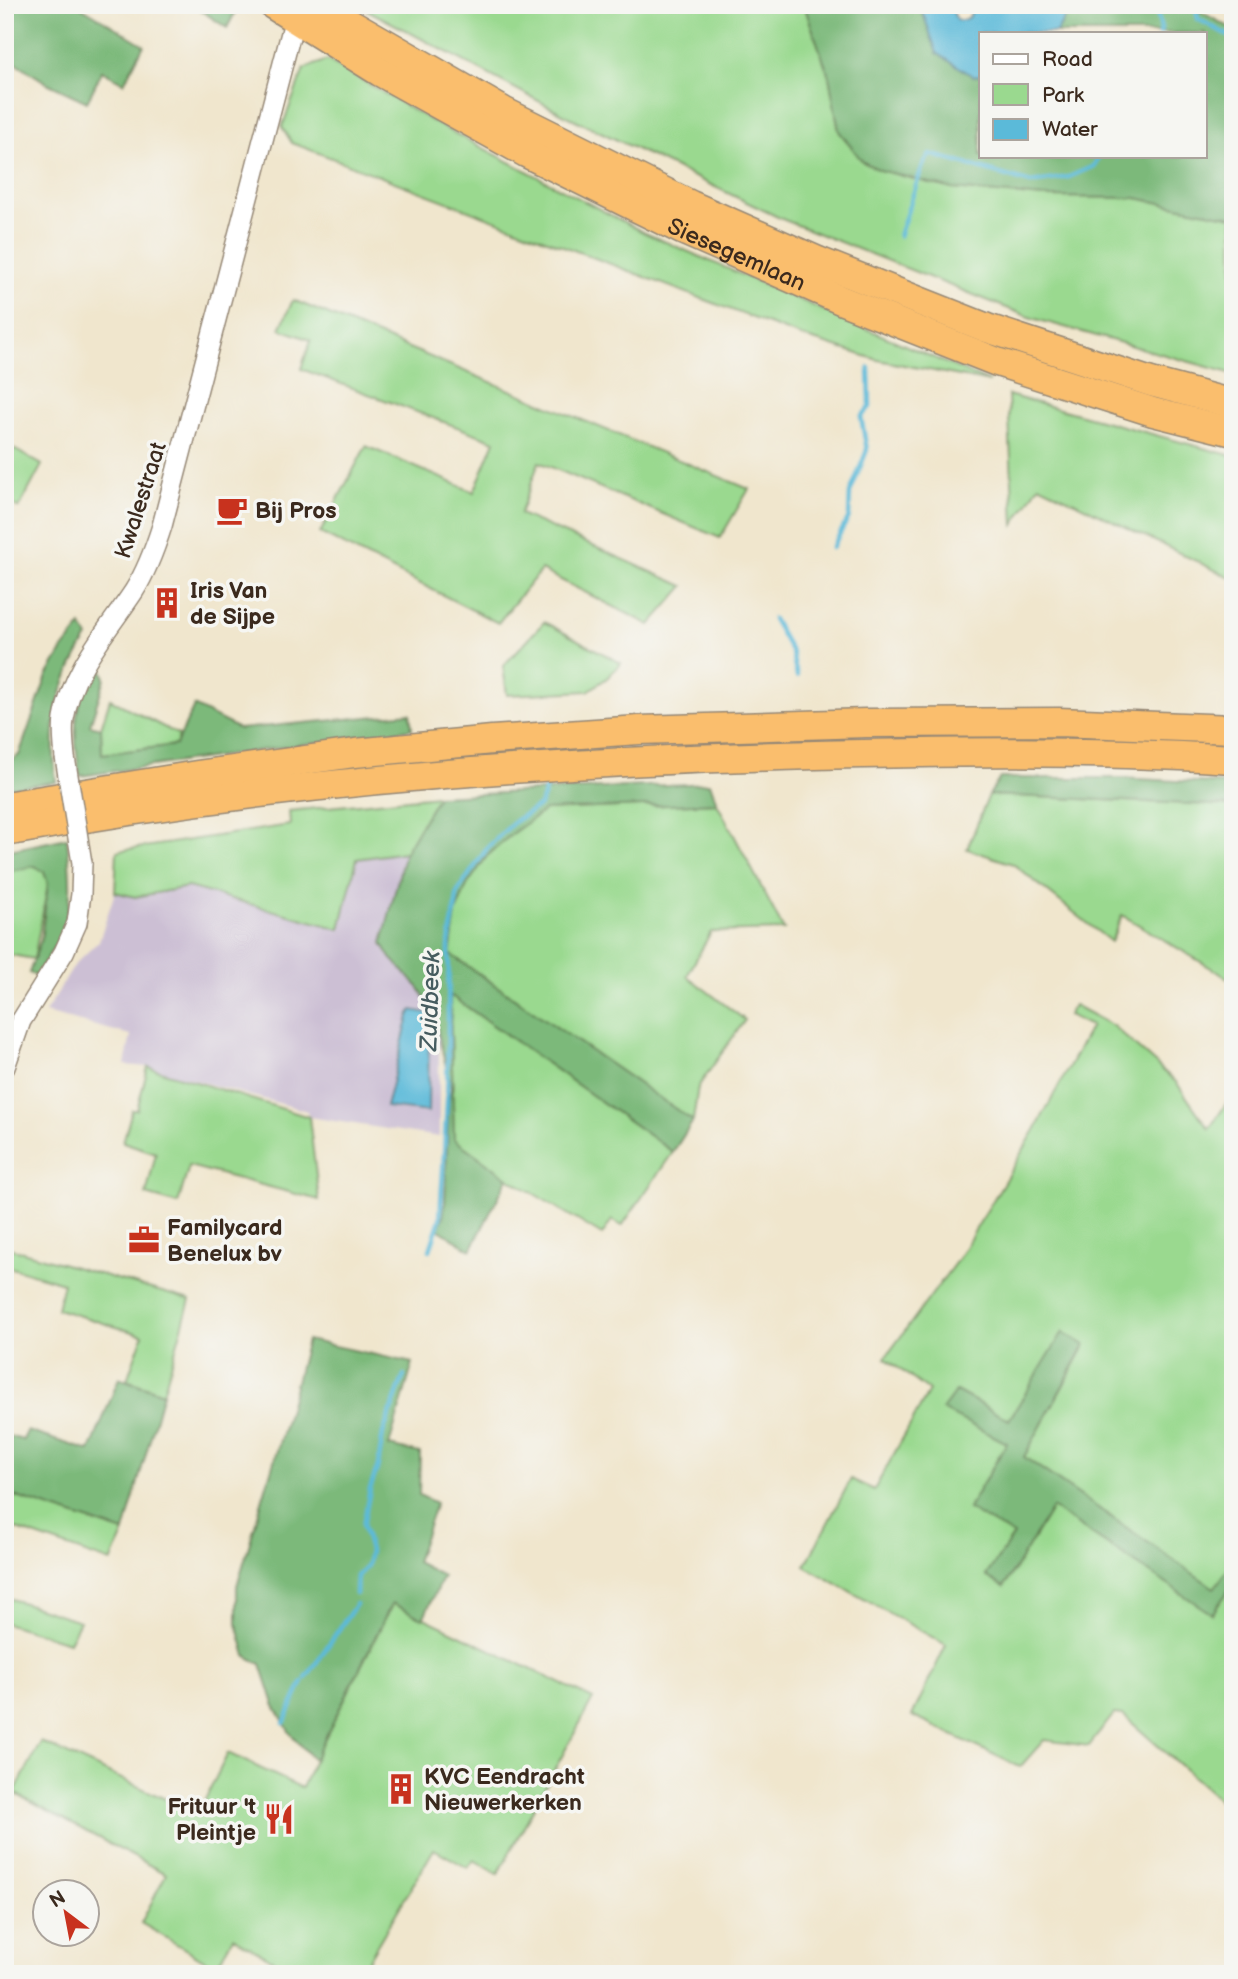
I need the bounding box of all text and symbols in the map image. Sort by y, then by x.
legend [979,32,1206,158]
text: Road [1042,47,1093,72]
text: Park [1042,83,1085,108]
text: Water [1042,117,1098,142]
street label: Siesegemlaan [663,212,810,298]
street label: Kwalestraat [109,439,173,562]
cafe icon: Bij Pros [215,493,249,527]
place label: Bij Pros [255,497,337,525]
place label: Iris Van de Sijpe [190,577,275,631]
building icon: Iris Van de Sijpe [150,586,184,620]
water label: Zuidbeek [414,950,447,1052]
place label: Familycard Benelux bv [167,1214,283,1268]
office icon: Familycard Benelux bv [127,1223,161,1257]
place label: KVC Eendracht Nieuwerkerken [424,1763,585,1817]
building icon: KVC Eendracht Nieuwerkerken [384,1772,418,1806]
place label: Frituur 't Pleintje [167,1793,256,1847]
restaurant icon: Frituur 't Pleintje [262,1802,296,1836]
north arrow [32,1878,102,1948]
text: N [46,1886,70,1913]

